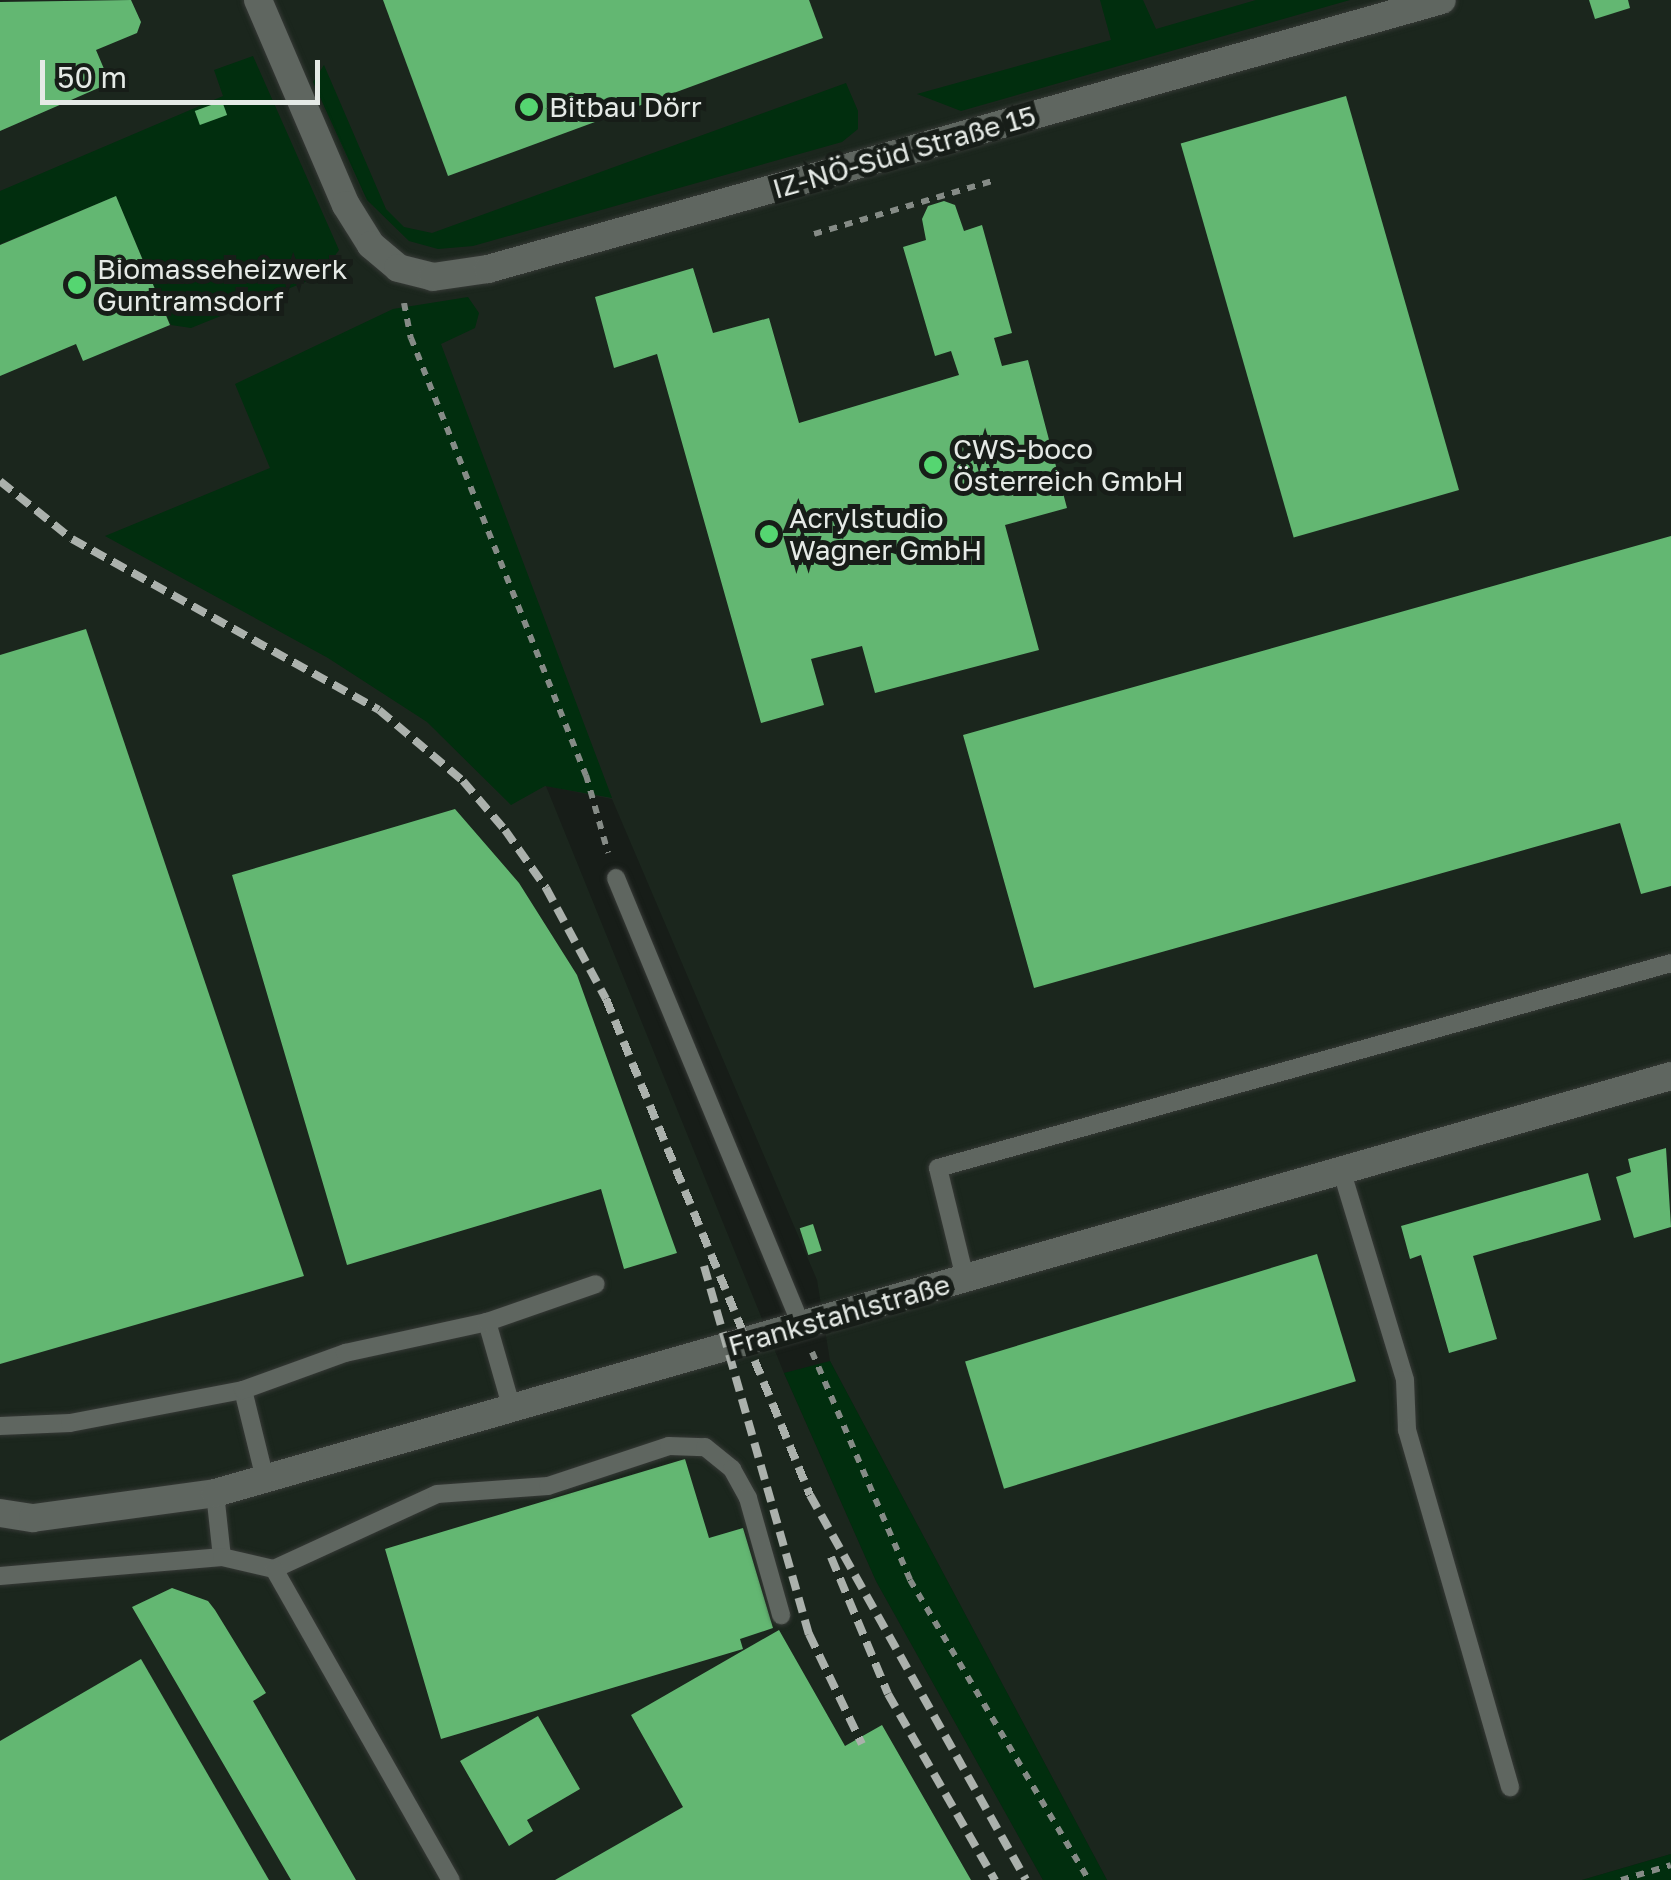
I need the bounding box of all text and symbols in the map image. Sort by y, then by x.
scale bar [45,40,325,102]
text: 50 m [57,59,127,95]
place label: Bitbau Dörr [549,90,702,124]
marker: Bitbau Dörr [518,96,540,118]
street label: IZ-NÖ-Süd Straße 15 [769,98,1039,206]
place label: Biomasseheizwerk Guntramsdorf [97,252,347,318]
marker: Biomasseheizwerk Guntramsdorf [66,274,88,296]
place label: CWS-boco Österreich GmbH [953,432,1184,498]
marker: CWS-boco Österreich GmbH [922,454,944,476]
place label: Acrylstudio Wagner GmbH [789,501,982,567]
marker: Acrylstudio Wagner GmbH [758,523,780,545]
street label: Frankstahlstraße [724,1267,954,1363]

